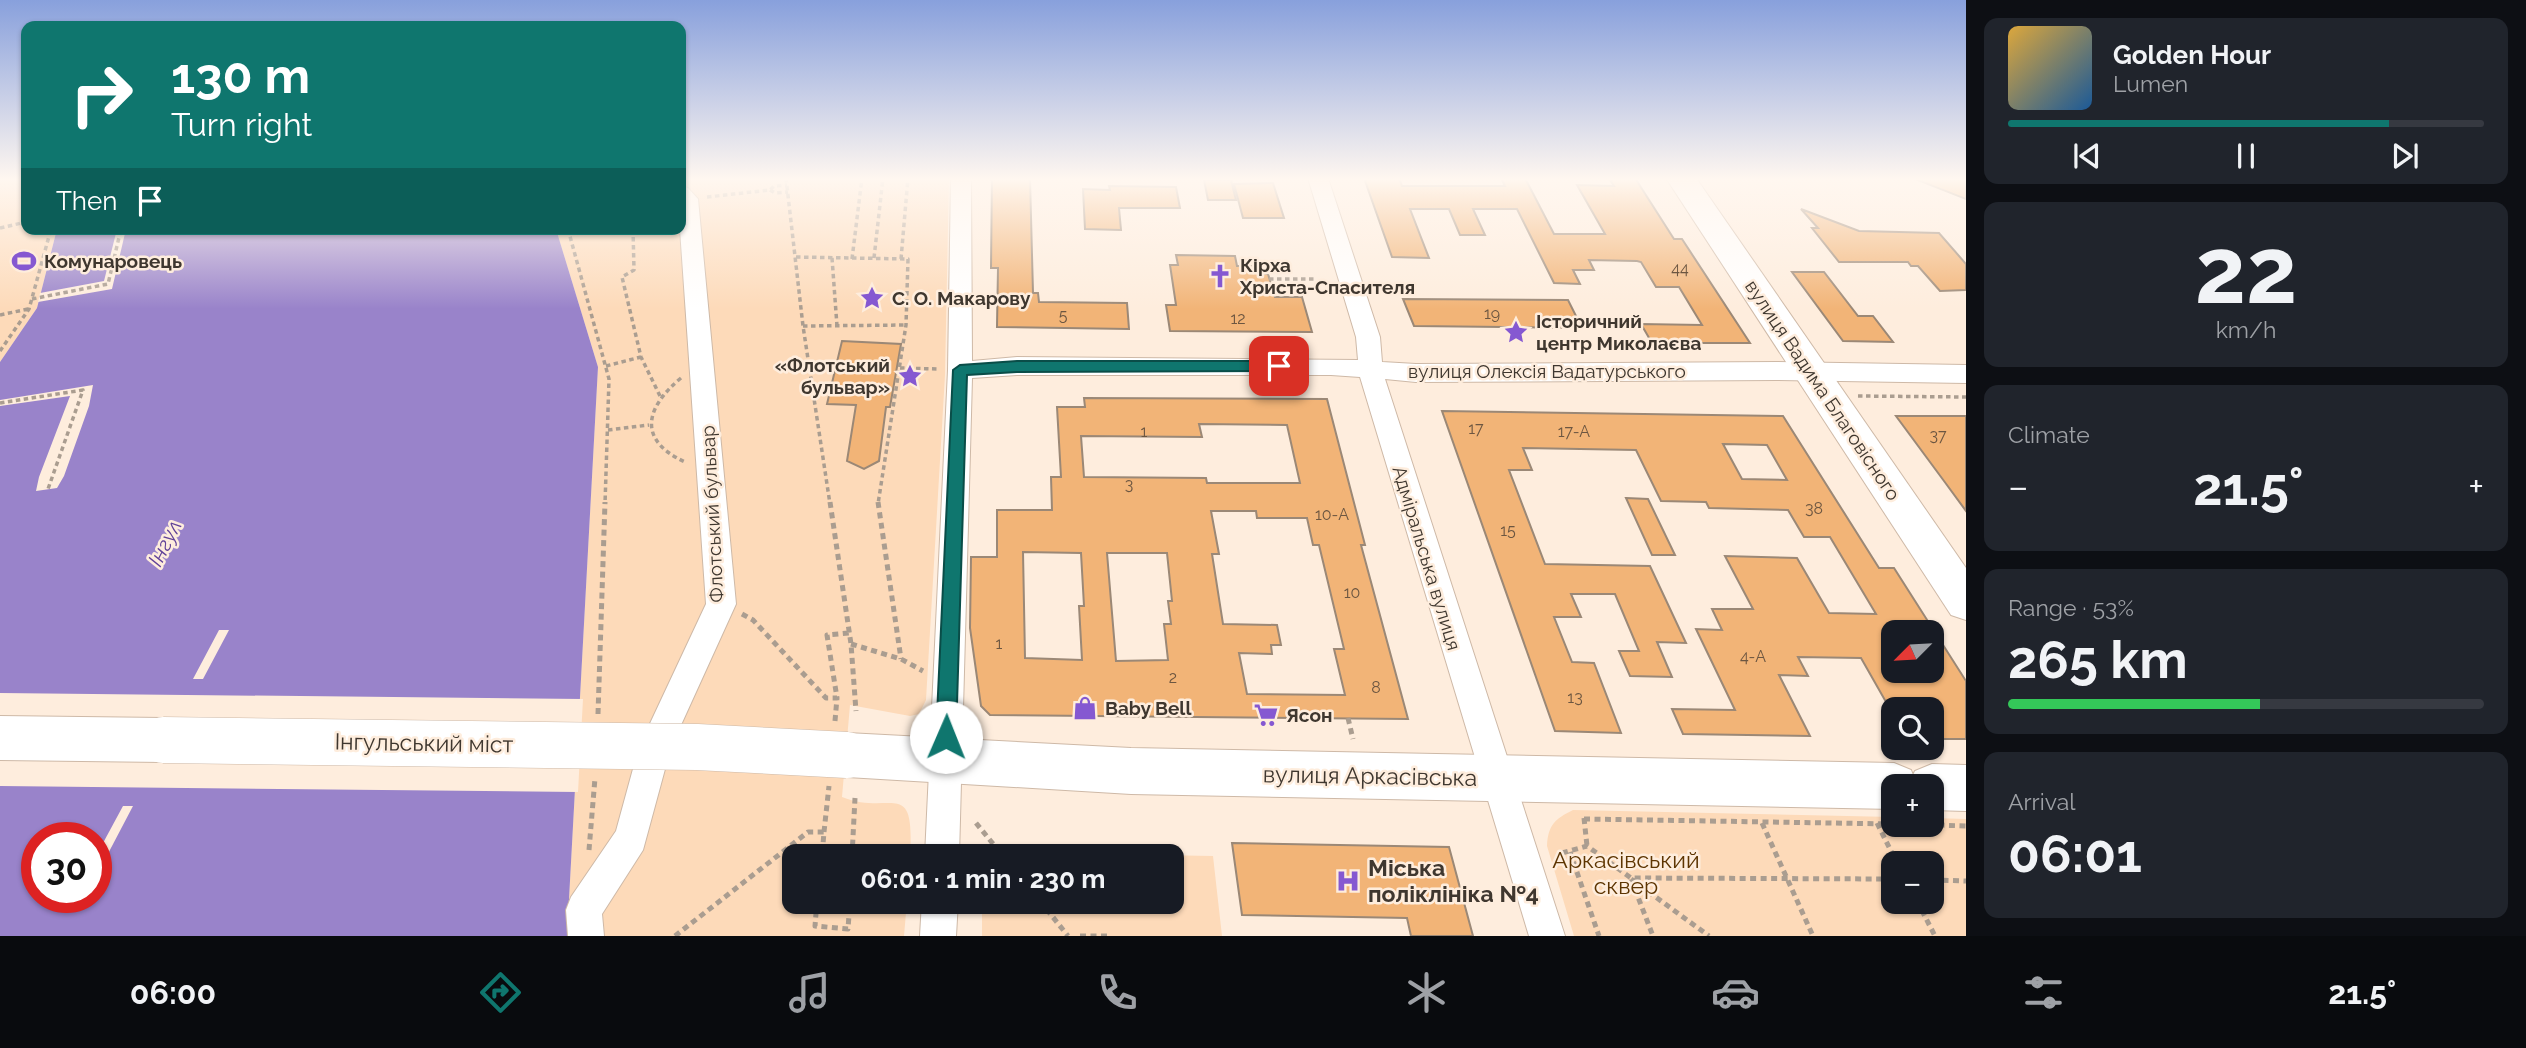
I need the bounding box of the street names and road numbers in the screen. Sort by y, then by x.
street label: вулиця Вадима Благовісного [1741,276,1905,504]
street label: вулиця Олексія Вадатурського [1408,360,1686,382]
street label: Флотський бульвар [696,425,728,603]
street label: Адміральська вулиця [1388,463,1466,653]
street label: Інгульський міст [334,727,514,758]
street label: вулиця Аркасівська [1263,760,1477,791]

